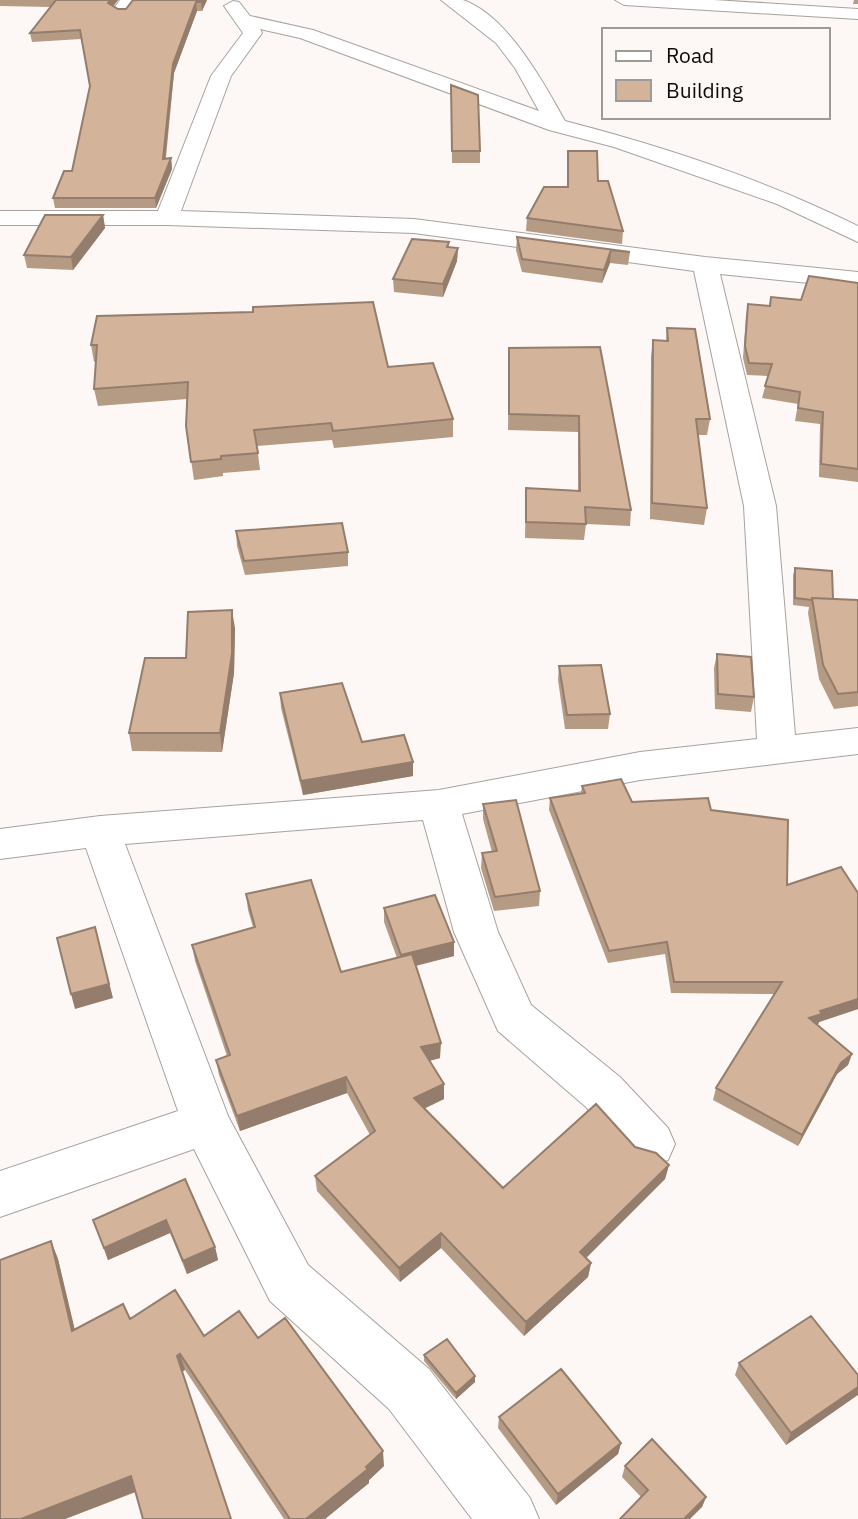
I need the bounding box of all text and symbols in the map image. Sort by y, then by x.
legend [602,28,830,119]
text: Road [666,41,714,69]
text: Building [666,76,743,104]

